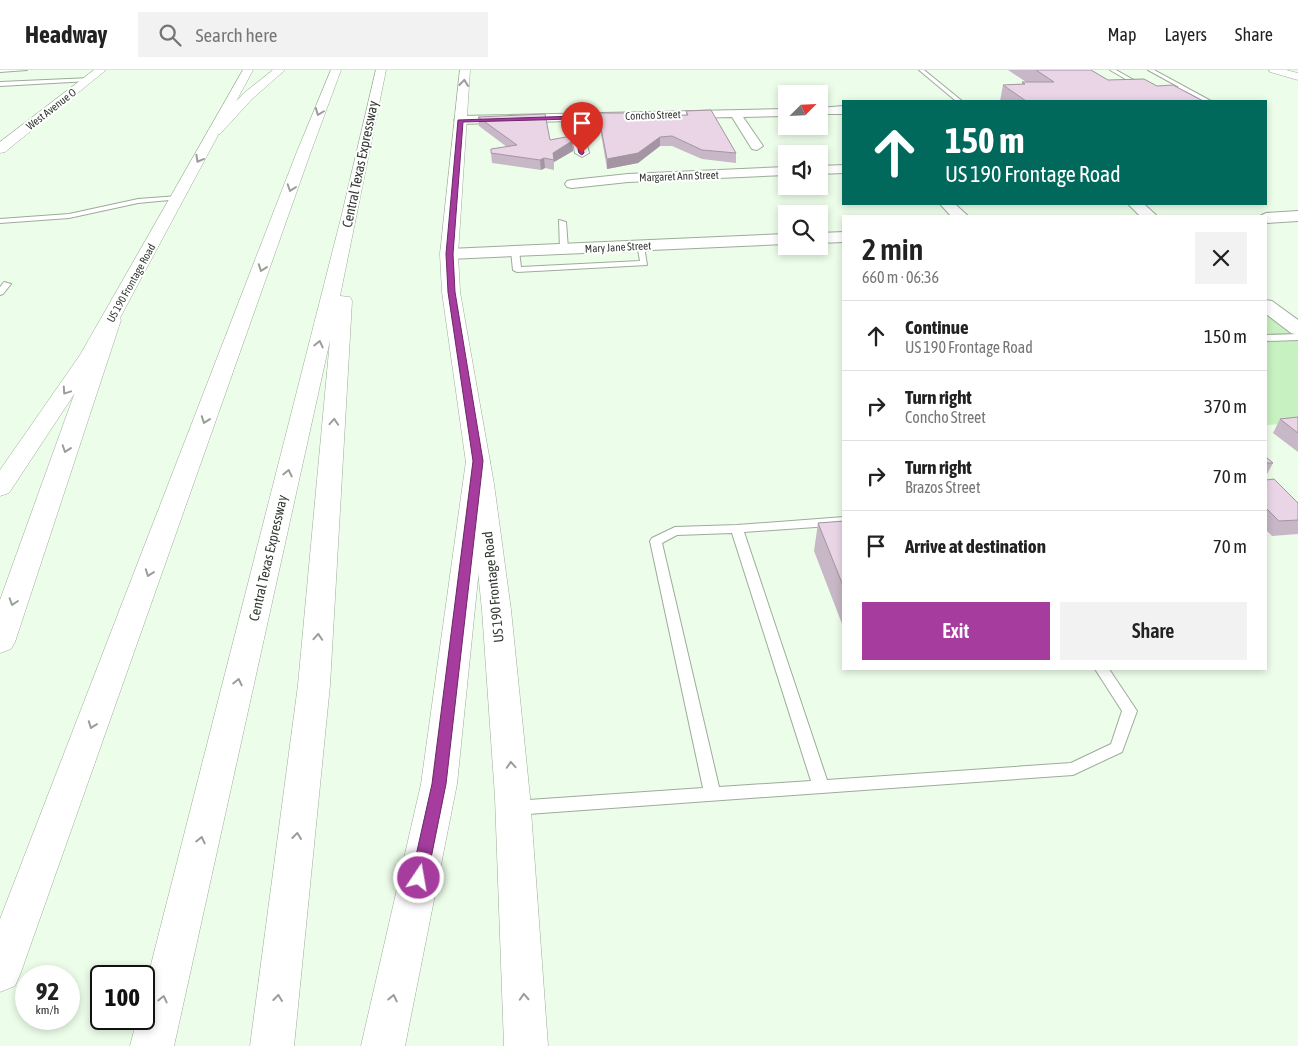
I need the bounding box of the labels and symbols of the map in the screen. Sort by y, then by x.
one-way arrow [458,79,469,87]
north arrow [778,85,828,135]
street label: West Avenue O [24,86,78,132]
street label: Central Texas Expressway [339,99,381,229]
pin [561,102,603,153]
one-way arrow [315,107,325,116]
street label: Concho Street [625,108,681,122]
one-way arrow [195,153,205,162]
street label: Margaret Ann Street [639,169,719,183]
one-way arrow [287,184,297,192]
street label: Mary Jane Street [585,239,651,255]
street label: US 190 Frontage Road [104,242,158,324]
one-way arrow [258,263,268,272]
one-way arrow [313,339,324,348]
one-way arrow [63,385,72,395]
one-way arrow [201,416,211,424]
one-way arrow [328,418,339,426]
one-way arrow [62,444,72,452]
one-way arrow [282,469,293,478]
street label: Central Texas Expressway [246,493,290,623]
street label: US 190 Frontage Road [479,531,507,643]
one-way arrow [145,568,155,576]
one-way arrow [9,597,19,606]
one-way arrow [312,633,323,641]
one-way arrow [232,678,243,687]
one-way arrow [88,720,98,729]
one-way arrow [506,761,517,769]
one-way arrow [291,832,302,840]
one-way arrow [195,836,206,845]
position arrow [392,851,444,903]
speed limit sign: 100 [90,965,155,1030]
one-way arrow [272,993,283,1001]
one-way arrow [519,993,529,1001]
one-way arrow [157,994,168,1003]
one-way arrow [387,994,398,1003]

